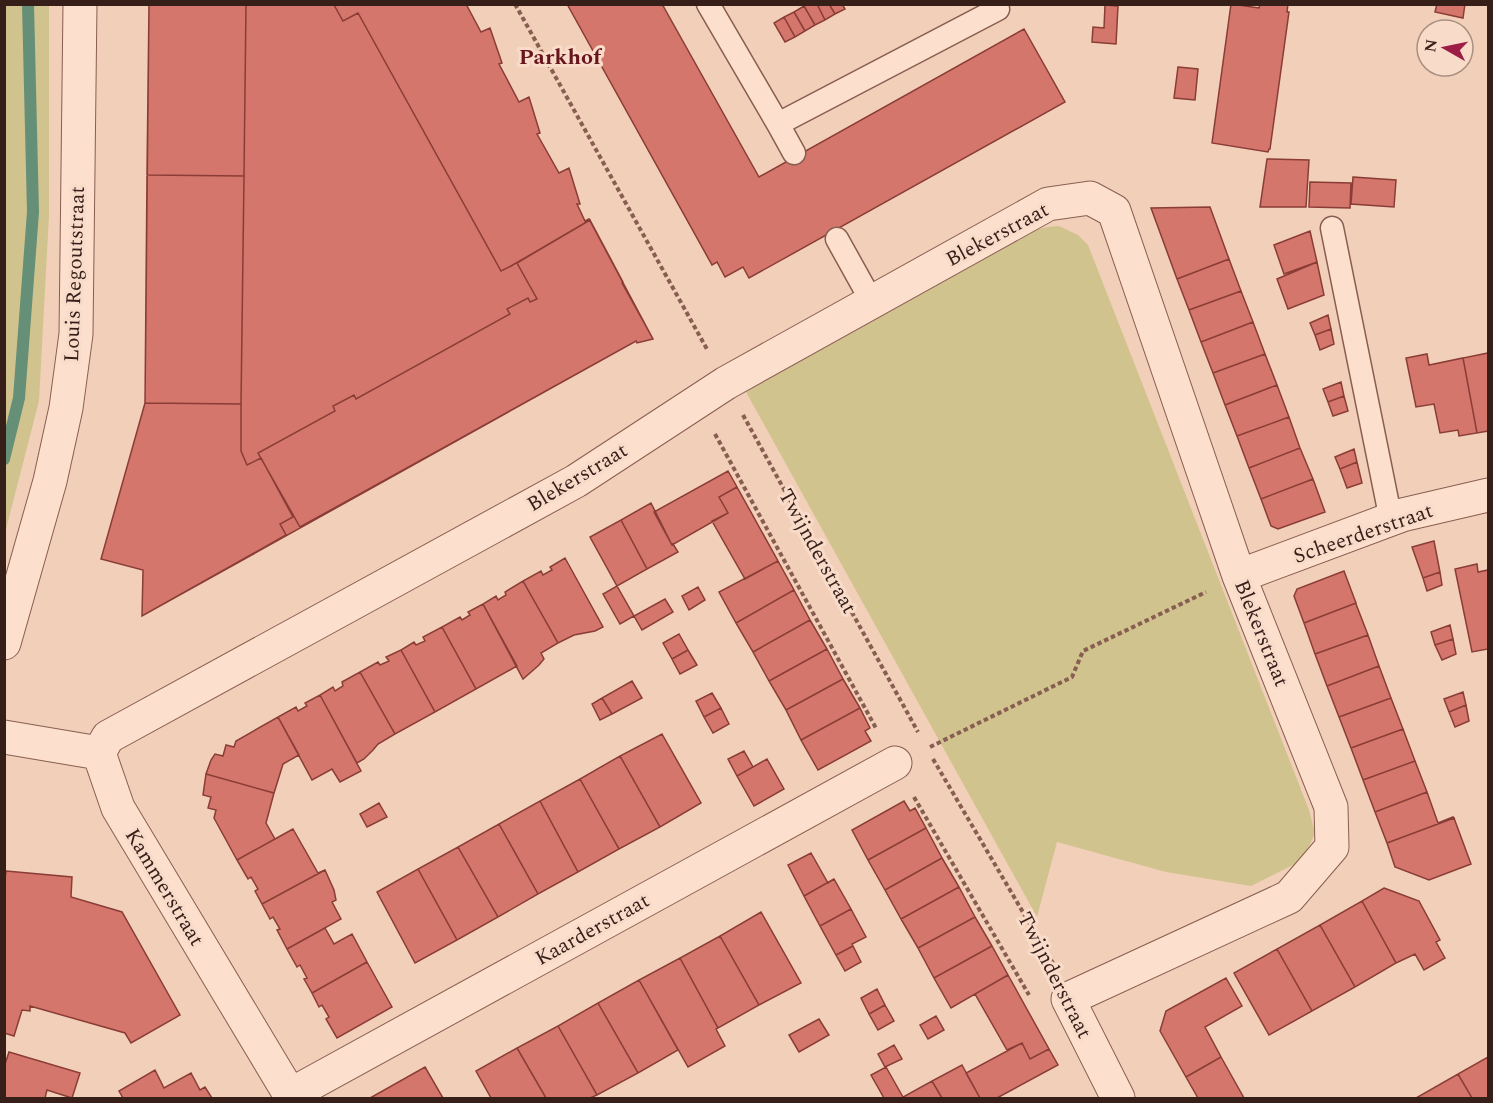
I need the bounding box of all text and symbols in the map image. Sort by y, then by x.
north arrow [1415,18,1475,78]
text: N [1418,37,1444,54]
district label: Parkhof [519,41,603,74]
street label: Louis Regoutstraat [56,185,94,363]
street label: Blekerstraat [940,194,1055,275]
street label: Blekerstraat [521,435,634,521]
street label: Twijnderstraat [770,483,865,620]
street label: Scheerderstraat [1289,495,1437,573]
street label: Blekerstraat [1225,575,1297,692]
street label: Kammerstraat [116,822,212,953]
street label: Kaarderstraat [529,885,656,975]
street label: Twijnderstraat [1008,906,1100,1044]

